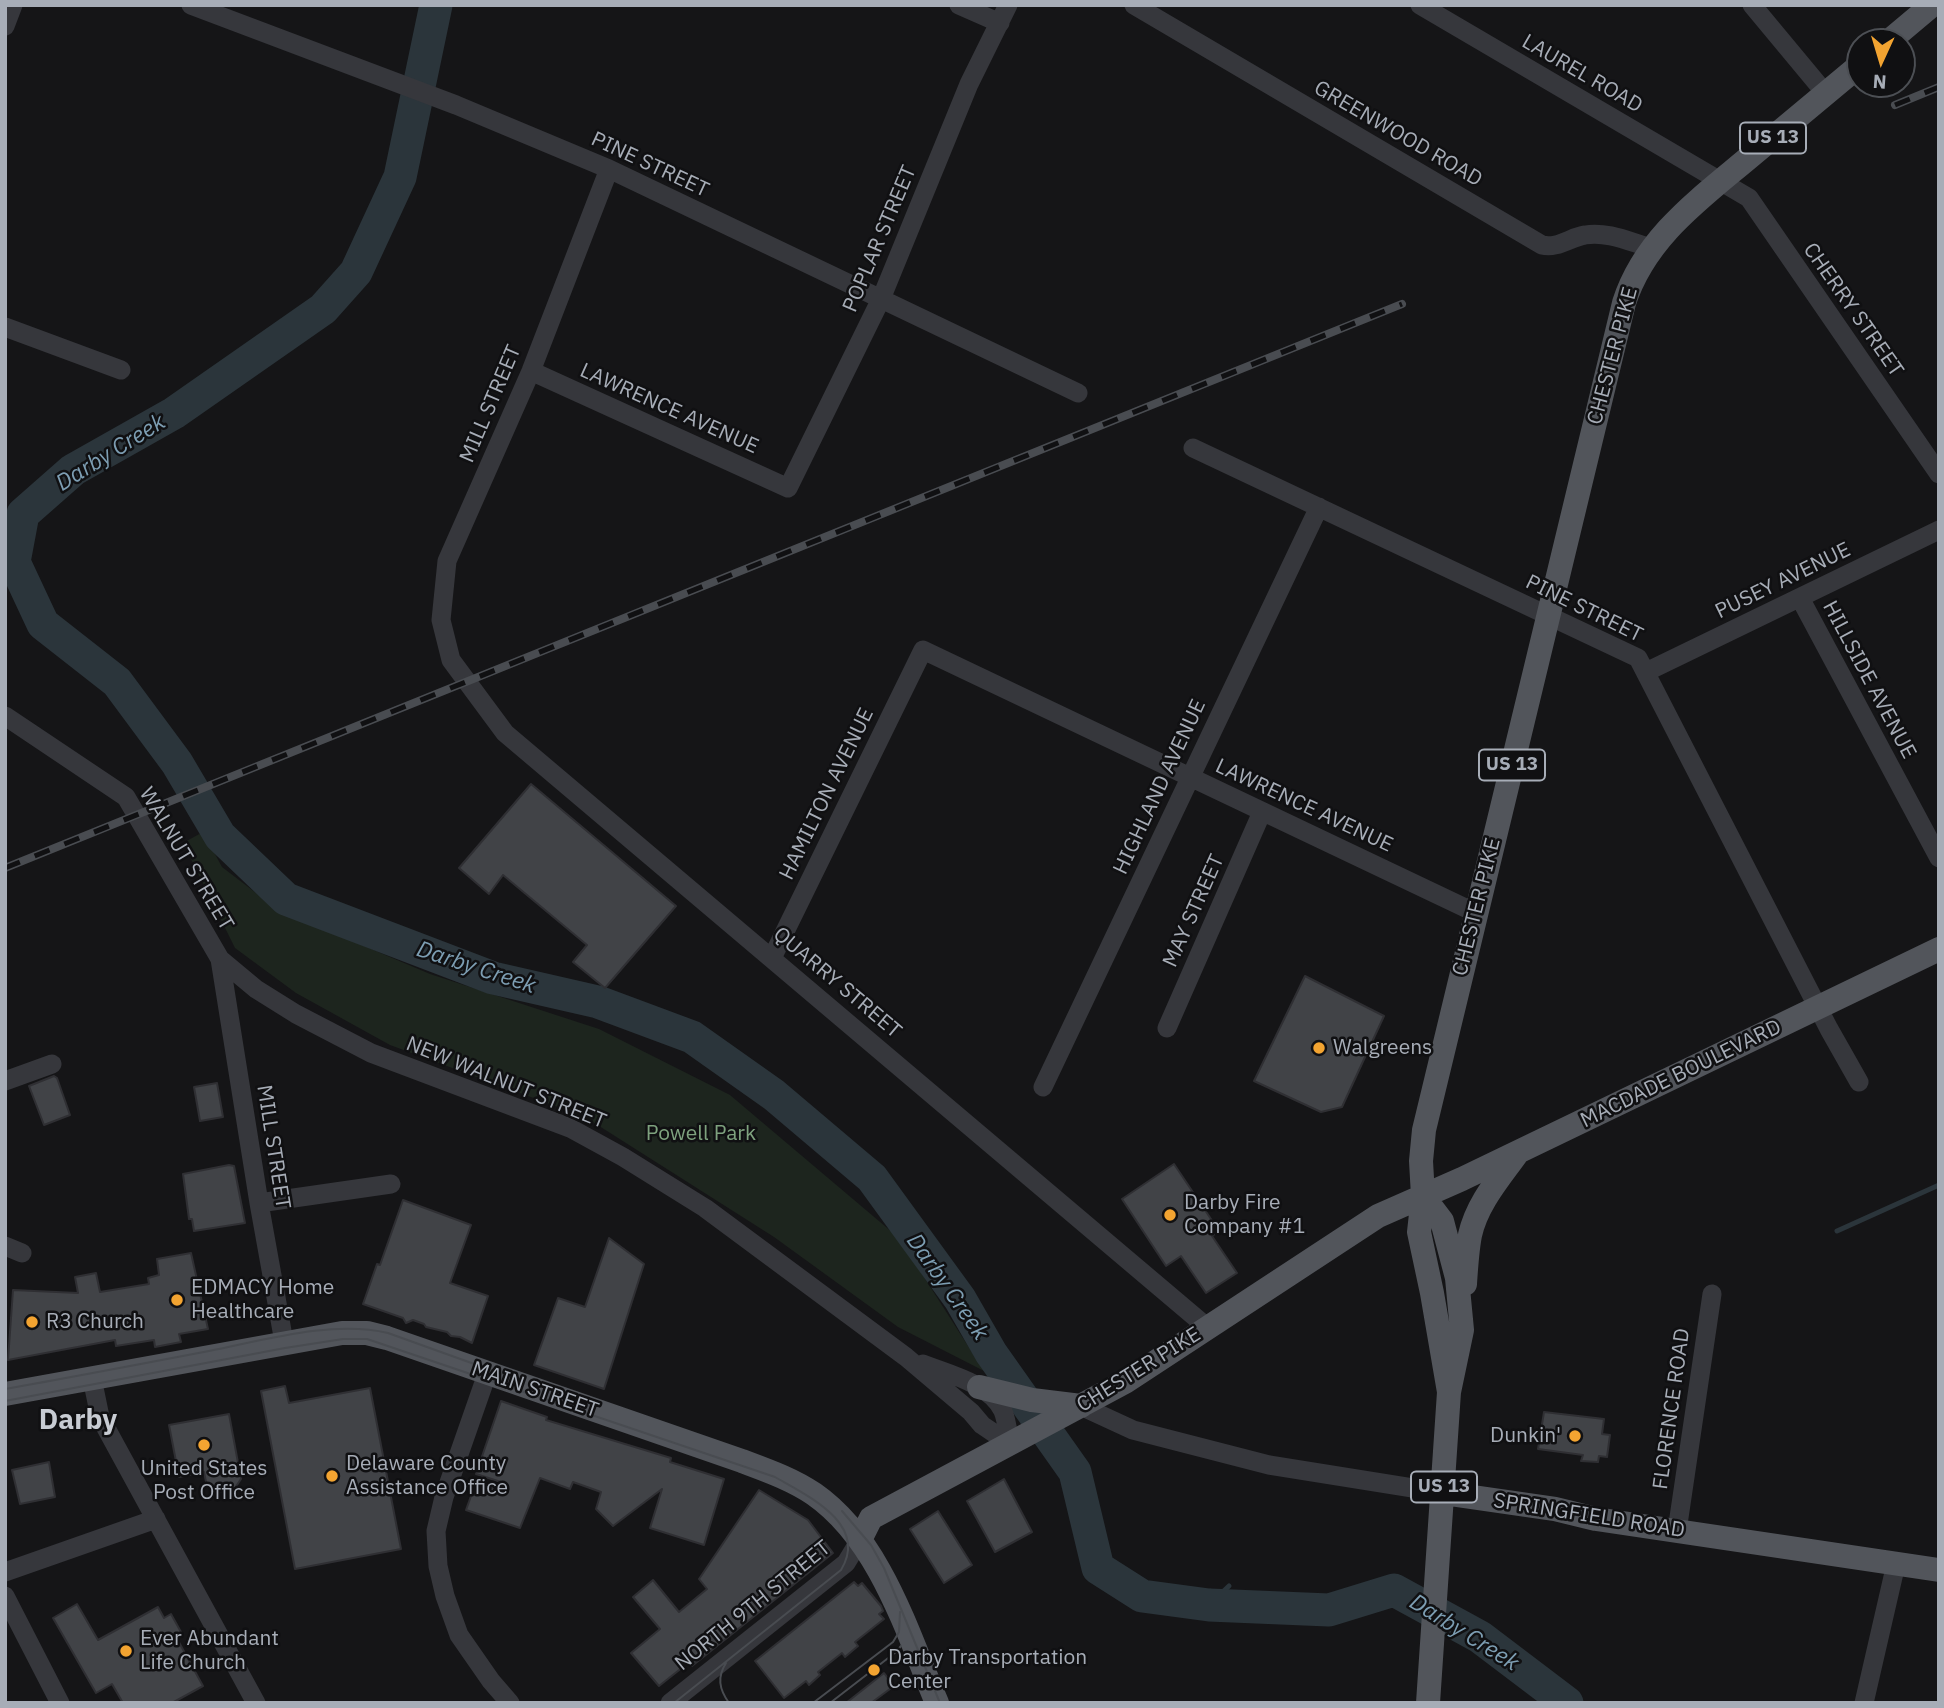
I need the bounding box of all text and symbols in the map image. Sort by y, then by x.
north arrow [1846,28,1916,98]
street label: LAUREL ROAD [1517,29,1647,119]
text: N [1872,70,1887,94]
street label: GREENWOOD ROAD [1309,76,1487,192]
road number: US 13 [1740,122,1806,154]
street label: PINE STREET [587,127,713,203]
street label: POPLAR STREET [838,162,922,316]
street label: CHERRY STREET [1797,238,1909,382]
street label: CHESTER PIKE [1583,284,1643,428]
street label: MILL STREET [455,341,527,467]
street label: LAWRENCE AVENUE [576,358,762,460]
water label: Darby Creek [51,409,171,497]
street label: PUSEY AVENUE [1711,537,1855,625]
street label: PINE STREET [1521,570,1647,648]
street label: HILLSIDE AVENUE [1817,597,1921,763]
street label: HIGHLAND AVENUE [1108,696,1212,878]
street label: HAMILTON AVENUE [774,704,880,884]
road number: US 13 [1479,750,1545,780]
street label: LAWRENCE AVENUE [1211,754,1397,858]
street label: WALNUT STREET [133,783,239,935]
street label: CHESTER PIKE [1448,835,1506,979]
street label: MAY STREET [1158,851,1230,971]
street label: QUARRY STREET [768,922,906,1044]
water label: Darby Creek [413,936,539,1000]
street label: MACDADE BOULEVARD [1577,1014,1785,1134]
street label: NEW WALNUT STREET [402,1031,610,1135]
place label: Walgreens [1333,1035,1432,1061]
marker: Walgreens [1311,1040,1327,1056]
street label: MILL STREET [251,1083,295,1211]
park label: Powell Park [646,1121,756,1147]
place label: Darby Fire Company #1 [1184,1190,1305,1240]
marker: Darby Fire Company #1 [1162,1207,1178,1223]
water label: Darby Creek [900,1228,994,1346]
place label: EDMACY Home Healthcare [191,1275,334,1325]
marker: EDMACY Home Healthcare [169,1292,185,1308]
place label: R3 Church [46,1309,144,1335]
marker: R3 Church [24,1314,40,1330]
street label: CHESTER PIKE [1072,1322,1206,1418]
street label: FLORENCE ROAD [1648,1327,1696,1491]
street label: MAIN STREET [468,1357,602,1423]
district label: Darby [39,1404,117,1438]
place label: Dunkin' [1490,1423,1561,1449]
marker: Dunkin' [1567,1428,1583,1444]
marker: United States Post Office [196,1437,212,1453]
place label: Delaware County Assistance Office [346,1451,508,1501]
place label: United States Post Office [140,1456,268,1506]
marker: Delaware County Assistance Office [324,1468,340,1484]
road number: US 13 [1411,1471,1477,1502]
street label: SPRINGFIELD ROAD [1491,1488,1687,1544]
street label: NORTH 9TH STREET [670,1536,836,1676]
water label: Darby Creek [1404,1589,1524,1677]
place label: Ever Abundant Life Church [140,1626,279,1676]
marker: Ever Abundant Life Church [118,1643,134,1659]
place label: Darby Transportation Center [888,1645,1087,1695]
marker: Darby Transportation Center [866,1662,882,1678]

